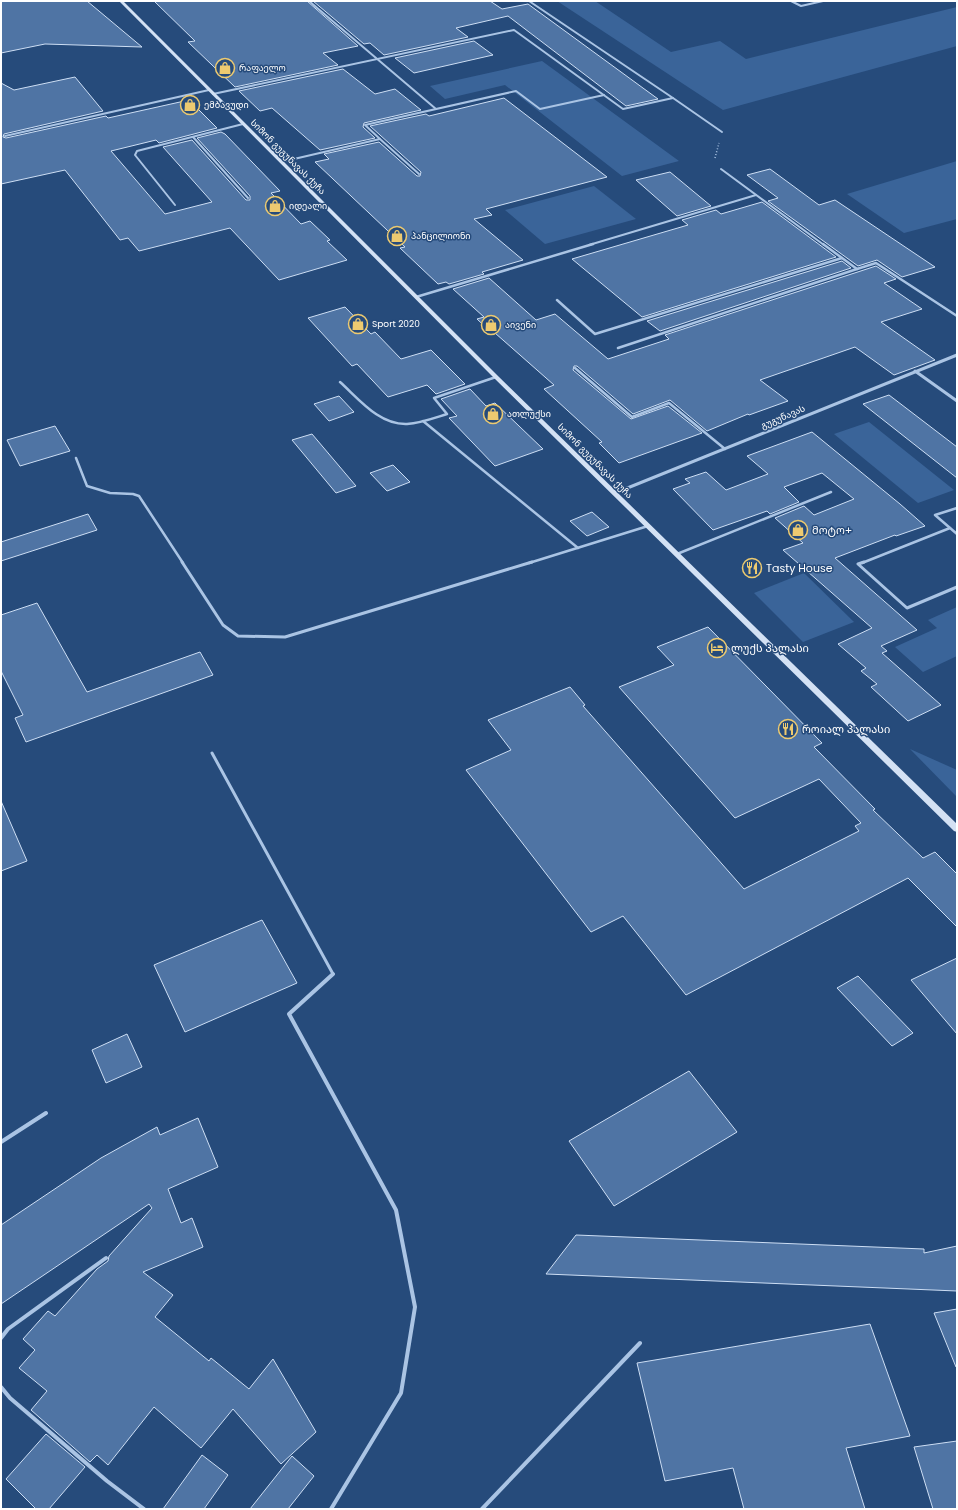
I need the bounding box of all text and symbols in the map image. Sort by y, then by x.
shop icon: რაფაელო [214,57,236,79]
place label: რაფაელო [239,62,286,74]
shop icon: ემბავუდი [179,94,201,116]
place label: ემბავუდი [204,99,249,111]
street label: სიმონ გუგუნავას ქუჩა [248,117,328,197]
shop icon: იდეალი [264,195,286,217]
place label: იდეალი [289,200,327,212]
shop icon: პანცილიონი [386,225,408,247]
place label: პანცილიონი [411,230,471,242]
shop icon: Sport 2020 [347,313,369,335]
shop icon: აივენი [480,314,502,336]
place label: Sport 2020 [372,318,420,330]
place label: აივენი [505,319,536,331]
street label: გუგუნავას [759,402,807,432]
shop icon: ათლუქსი [482,403,504,425]
place label: ათლუქსი [507,408,551,420]
street label: სიმონ გუგუნავას ქუჩა [555,421,635,501]
shop icon: მოტო+ [787,519,809,541]
place label: მოტო+ [812,522,852,538]
restaurant icon: Tasty House [741,557,763,579]
place label: Tasty House [766,560,833,576]
hotel icon: ლუქს პალასი [706,637,728,659]
place label: ლუქს პალასი [731,640,809,656]
restaurant icon: როიალ პალასი [777,718,799,740]
place label: როიალ პალასი [802,721,890,737]

